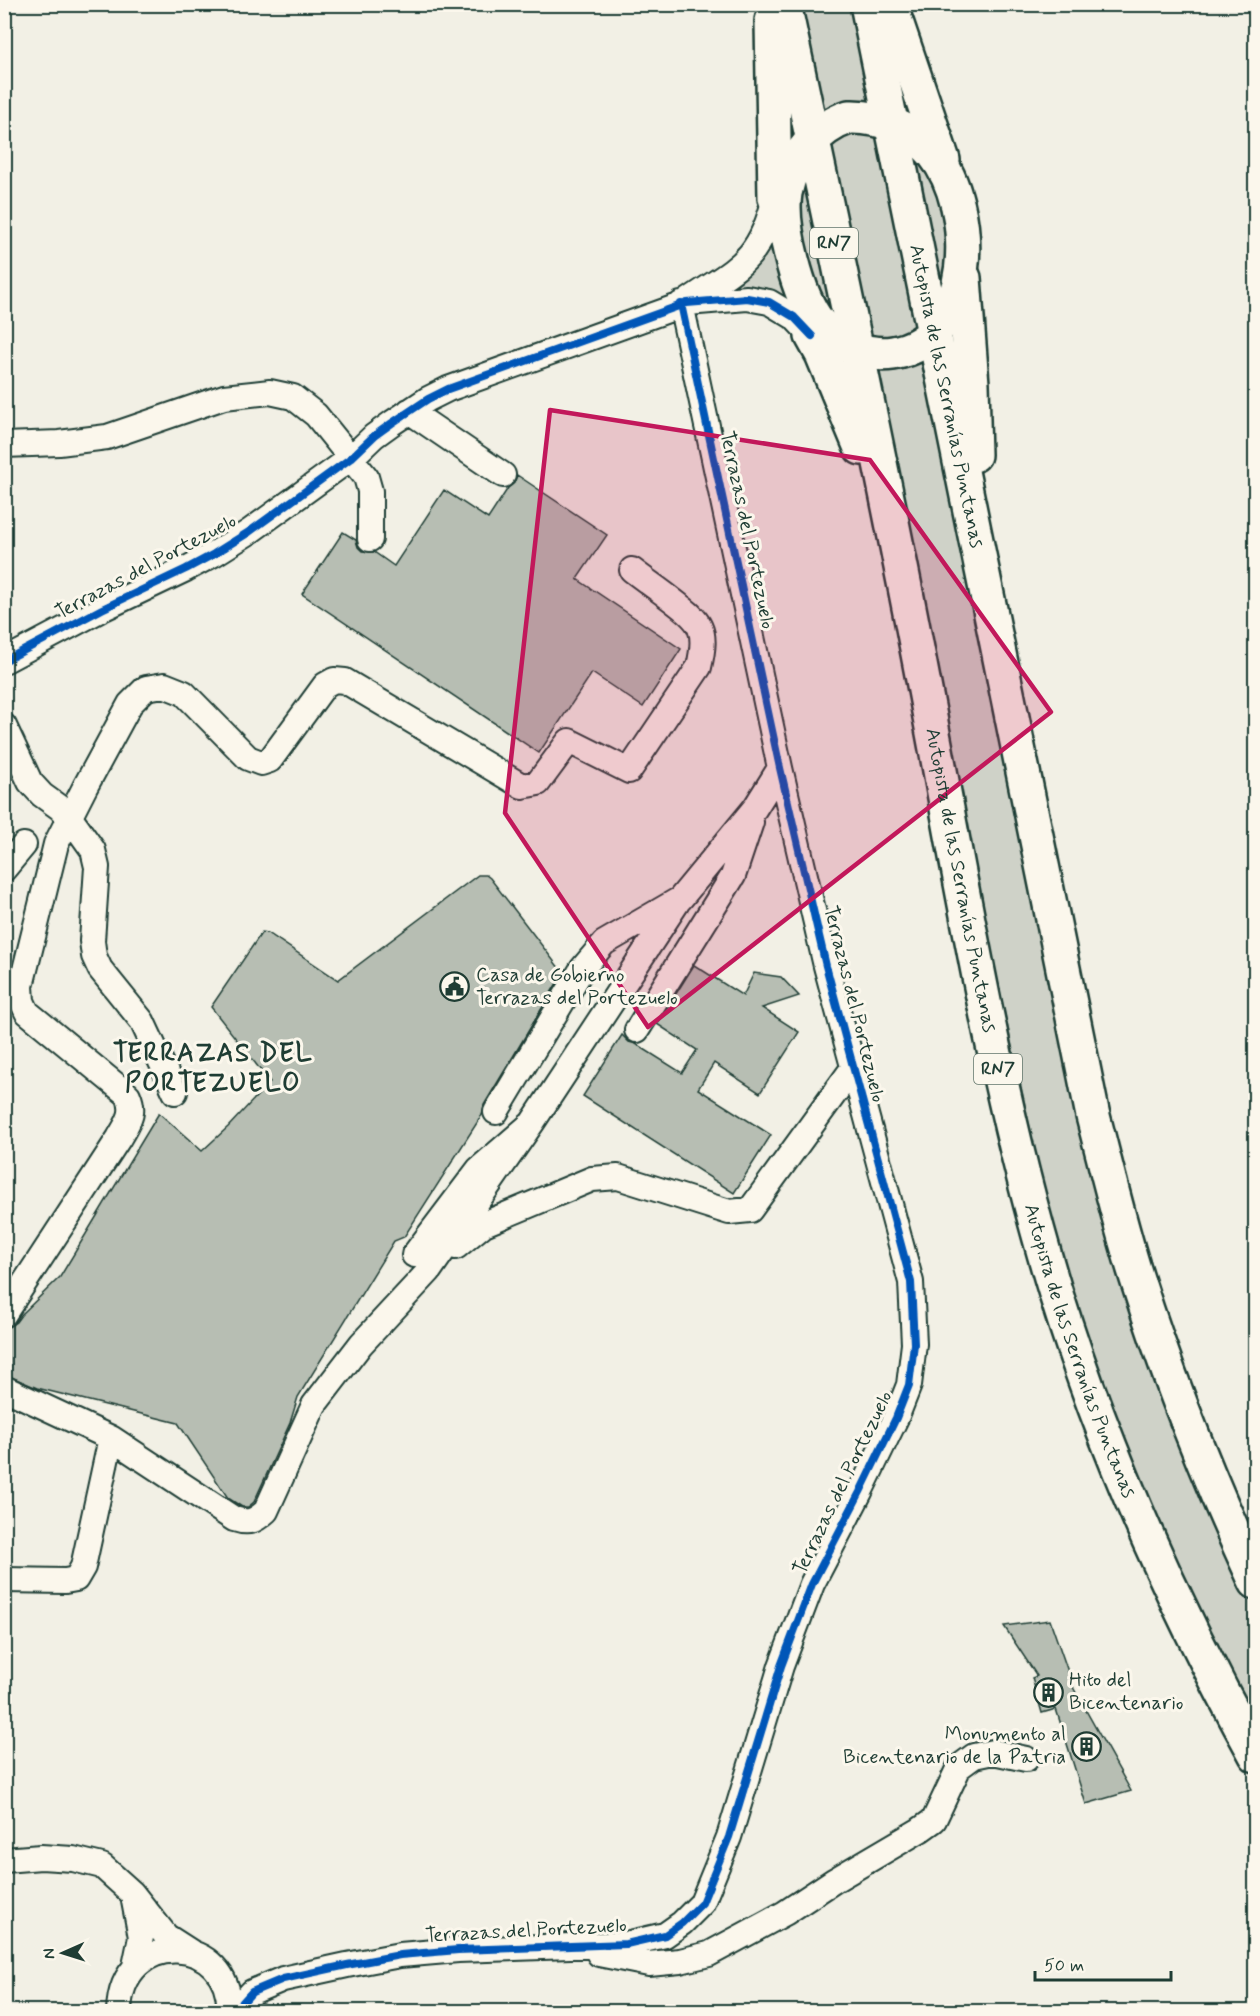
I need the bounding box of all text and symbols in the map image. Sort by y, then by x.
road number: RN7 [810,228,858,258]
street label: Autopista de las Serranías Puntanas [903,242,991,550]
street label: Terrazas del Portezuelo [713,429,781,631]
street label: Terrazas del Portezuelo [51,508,241,626]
street label: Autopista de las Serranías Puntanas [919,726,1003,1035]
street label: Terrazas del Portezuelo [816,903,892,1105]
place label: Casa de Gobierno Terrazas del Portezuelo [476,962,678,1012]
public building icon: Casa de Gobierno Terrazas del Portezuelo [439,970,471,1002]
district label: TERRAZAS DEL PORTEZUELO [113,1037,313,1101]
road number: RN7 [974,1054,1022,1084]
street label: Autopista de las Serranías Puntanas [1018,1201,1143,1502]
street label: Terrazas del Portezuelo [787,1386,899,1580]
place label: Hito del Bicentenario [1069,1667,1184,1717]
building icon: Hito del Bicentenario [1032,1676,1064,1708]
place label: Monumento al Bicentenario de la Patria [843,1721,1066,1771]
building icon: Monumento al Bicentenario de la Patria [1071,1730,1103,1762]
street label: Terrazas del Portezuelo [425,1912,627,1950]
north arrow [33,1923,93,1983]
scale bar [1035,1944,1172,1982]
text: N [39,1948,60,1960]
text: 50 m [1044,1954,1084,1978]

